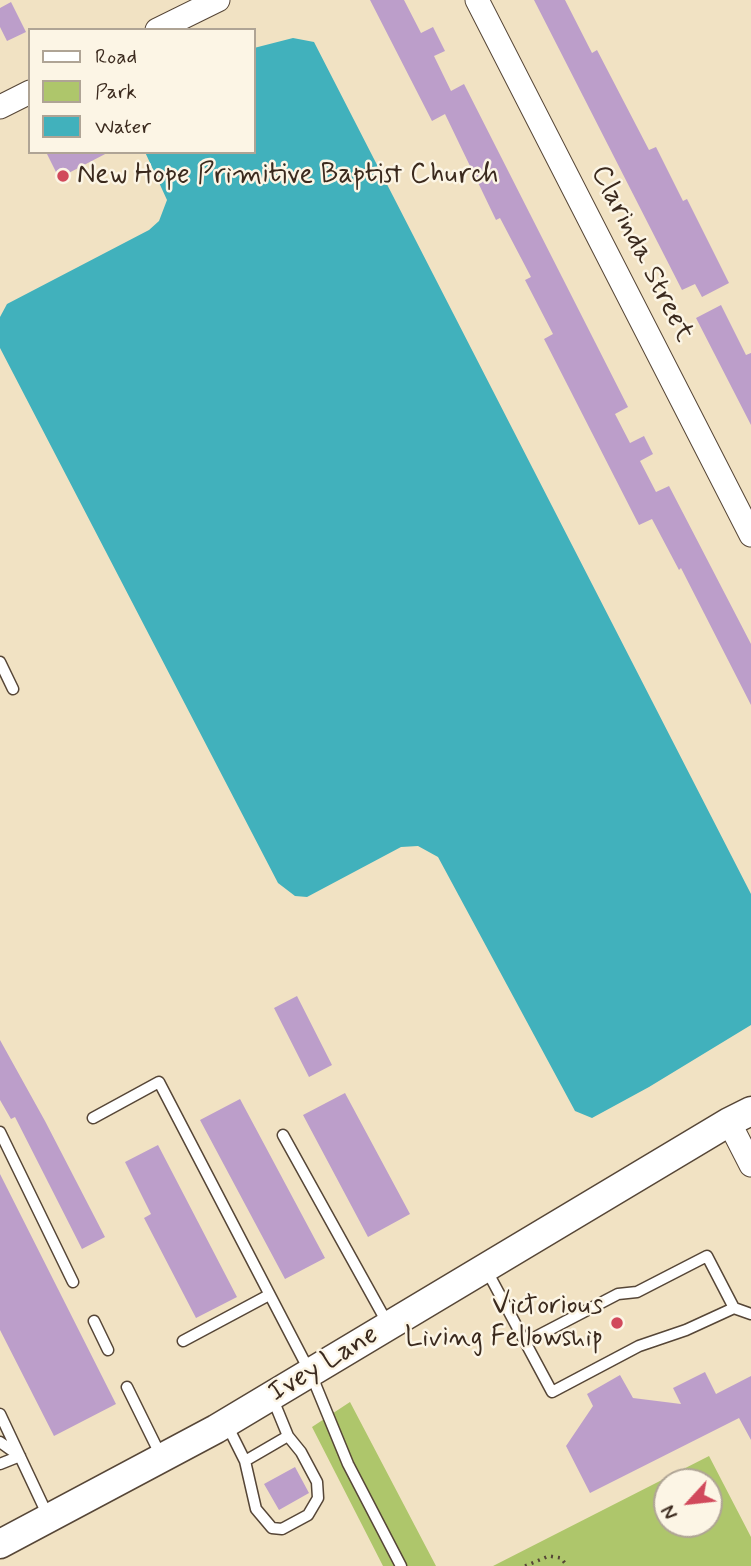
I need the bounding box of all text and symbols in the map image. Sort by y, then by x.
legend [28,28,256,154]
text: Road [95,43,137,71]
text: Park [95,78,137,106]
text: Water [95,113,151,141]
place label: New Hope Primitive Baptist Church [77,159,498,193]
street label: Clarinda Street [582,160,700,348]
marker: New Hope Primitive Baptist Church [55,168,71,184]
place label: Victorious Living Fellowship [405,1290,603,1356]
marker: Victorious Living Fellowship [609,1315,625,1331]
street label: Ivey Lane [263,1319,385,1411]
north arrow [653,1468,723,1538]
text: N [657,1501,685,1523]

